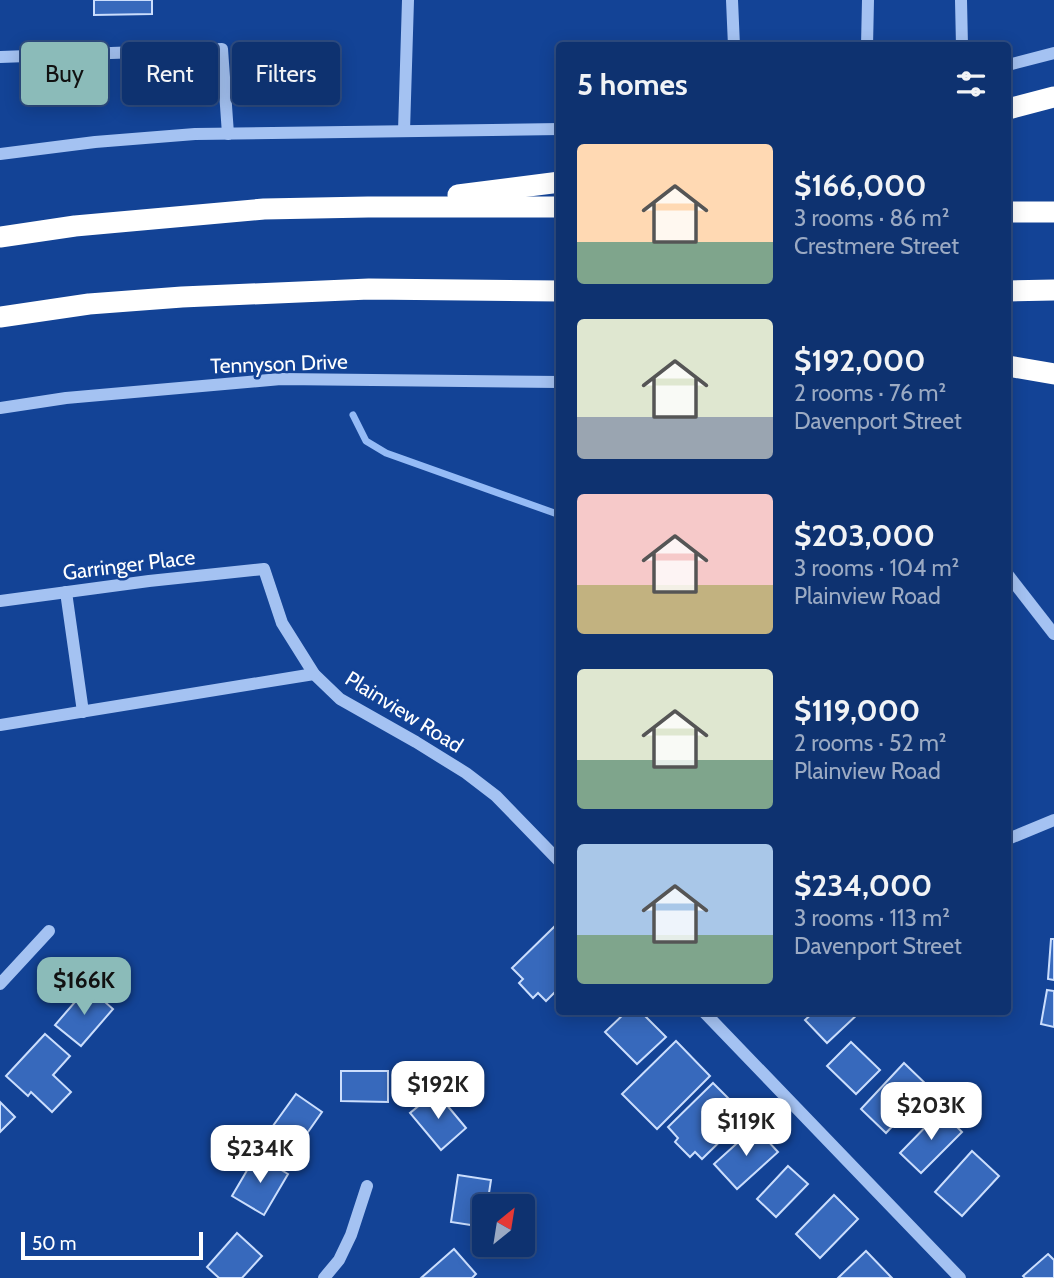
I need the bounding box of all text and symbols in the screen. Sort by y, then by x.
chip: Buy [21,42,108,105]
chip: Rent [122,42,218,105]
chip: Filters [232,42,340,105]
icon: filters [952,65,990,103]
text: 5 homes [577,66,688,103]
text: $166,000 [794,167,926,204]
icon: home [633,172,717,256]
text: 3 rooms · 86 m² [794,204,949,232]
text: Crestmere Street [794,232,959,260]
text: $192,000 [794,342,925,379]
icon: home [633,347,717,431]
street label: Tennyson Drive [210,349,349,378]
text: 2 rooms · 76 m² [794,379,946,407]
text: Davenport Street [794,407,962,435]
text: $203,000 [794,517,935,554]
icon: home [633,522,717,606]
street label: Garringer Place [61,544,197,585]
text: 3 rooms · 104 m² [794,554,959,582]
text: Plainview Road [794,582,941,610]
street label: Plainview Road [341,665,468,758]
text: $119,000 [794,692,920,729]
icon: home [633,697,717,781]
text: 2 rooms · 52 m² [794,729,947,757]
text: Plainview Road [794,757,941,785]
text: $234,000 [794,867,932,904]
icon: home [633,872,717,956]
text: 3 rooms · 113 m² [794,904,950,932]
text: Davenport Street [794,932,962,960]
pin: $166K [35,958,133,1017]
text: $166K [53,966,115,994]
pin: $192K [389,1062,487,1121]
text: $192K [407,1070,469,1098]
pin: $203K [882,1082,980,1142]
text: $203K [897,1091,965,1119]
pin: $119K [697,1098,795,1158]
text: $119K [717,1107,775,1135]
pin: $234K [211,1126,309,1185]
text: $234K [227,1134,293,1162]
north arrow [472,1194,536,1256]
map controls [472,1194,535,1257]
scale bar [21,1229,203,1261]
text: 50 m [32,1232,76,1255]

